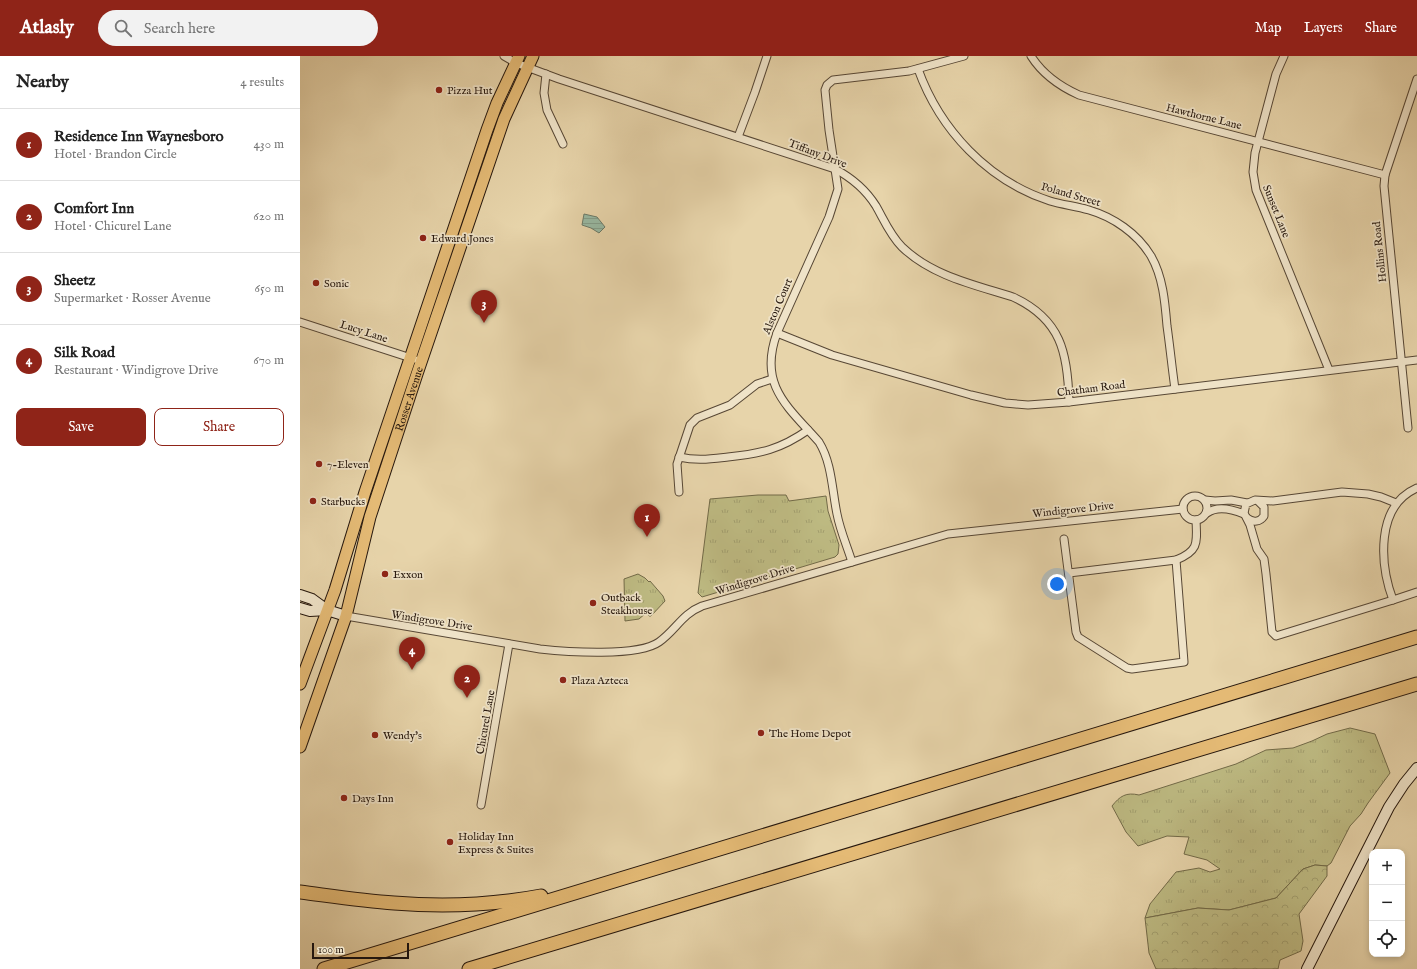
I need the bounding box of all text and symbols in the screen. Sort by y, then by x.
search box [98,10,378,46]
text: Atlasly [20,16,74,40]
icon: search [112,17,134,39]
text: Search here [144,19,215,38]
text: Map [1255,19,1282,37]
text: Layers [1304,19,1343,37]
text: Share [1365,19,1397,37]
text: Nearby [16,72,69,93]
text: 4 results [240,74,284,91]
place label: Pizza Hut [447,84,493,98]
marker: Pizza Hut [434,85,444,95]
street label: Hawthorne Lane [1164,101,1243,133]
text: Residence Inn Waynesboro [54,127,224,146]
text: 1 [27,136,31,153]
text: 430 m [254,136,284,153]
street label: Tiffany Drive [786,136,849,171]
text: Hotel · Brandon Circle [54,146,177,163]
street label: Poland Street [1039,180,1102,210]
street label: Sunset Lane [1259,183,1293,240]
text: Comfort Inn [54,199,134,218]
text: 2 [26,208,32,225]
text: 620 m [253,208,284,225]
text: Hotel · Chicurel Lane [54,218,171,235]
street label: Hollins Road [1370,221,1390,283]
place label: Edward Jones [431,232,494,246]
marker: Edward Jones [418,233,428,243]
text: Sheetz [54,271,96,290]
street label: Alston Court [759,276,796,337]
place label: Sonic [324,277,349,291]
marker: Sonic [311,278,321,288]
text: 3 [27,280,31,297]
text: 650 m [255,280,284,297]
text: Supermarket · Rosser Avenue [54,290,211,307]
pin: 3 [471,290,497,323]
street label: Lucy Lane [338,318,389,346]
text: Silk Road [54,343,115,362]
text: 4 [26,352,32,369]
text: 670 m [253,352,284,369]
text: Restaurant · Windigrove Drive [54,362,218,379]
street label: Rosser Avenue [393,365,427,433]
street label: Chatham Road [1056,378,1126,400]
button: Save [16,408,146,446]
button: Share [154,408,284,446]
place label: 7-Eleven [327,458,369,472]
marker: 7-Eleven [314,459,324,469]
place label: Starbucks [321,495,365,509]
marker: Starbucks [308,496,318,506]
street label: Windigrove Drive [1032,499,1115,521]
pin: 1 [634,504,660,537]
street label: Windigrove Drive [714,561,796,599]
place label: Exxon [393,568,423,582]
marker: Exxon [380,569,390,579]
your location [1047,574,1067,594]
place label: Outback Steakhouse [601,591,652,618]
marker: Outback Steakhouse [588,598,598,608]
street label: Windigrove Drive [390,608,473,634]
pin: 4 [399,637,425,670]
pin: 2 [454,665,480,698]
place label: Plaza Azteca [571,674,628,688]
marker: Plaza Azteca [558,675,568,685]
street label: Chicurel Lane [473,689,499,755]
place label: The Home Depot [769,727,851,741]
marker: The Home Depot [756,728,766,738]
place label: Wendy's [383,729,422,743]
marker: Wendy's [370,730,380,740]
place label: Days Inn [352,792,394,806]
marker: Days Inn [339,793,349,803]
place label: Holiday Inn Express & Suites [458,830,534,857]
marker: Holiday Inn Express & Suites [445,837,455,847]
map controls [1369,849,1405,957]
button: + [1369,849,1405,885]
button: − [1369,885,1405,921]
button: locate [1369,921,1405,957]
scale bar [312,941,409,960]
text: 100 m [318,943,344,957]

